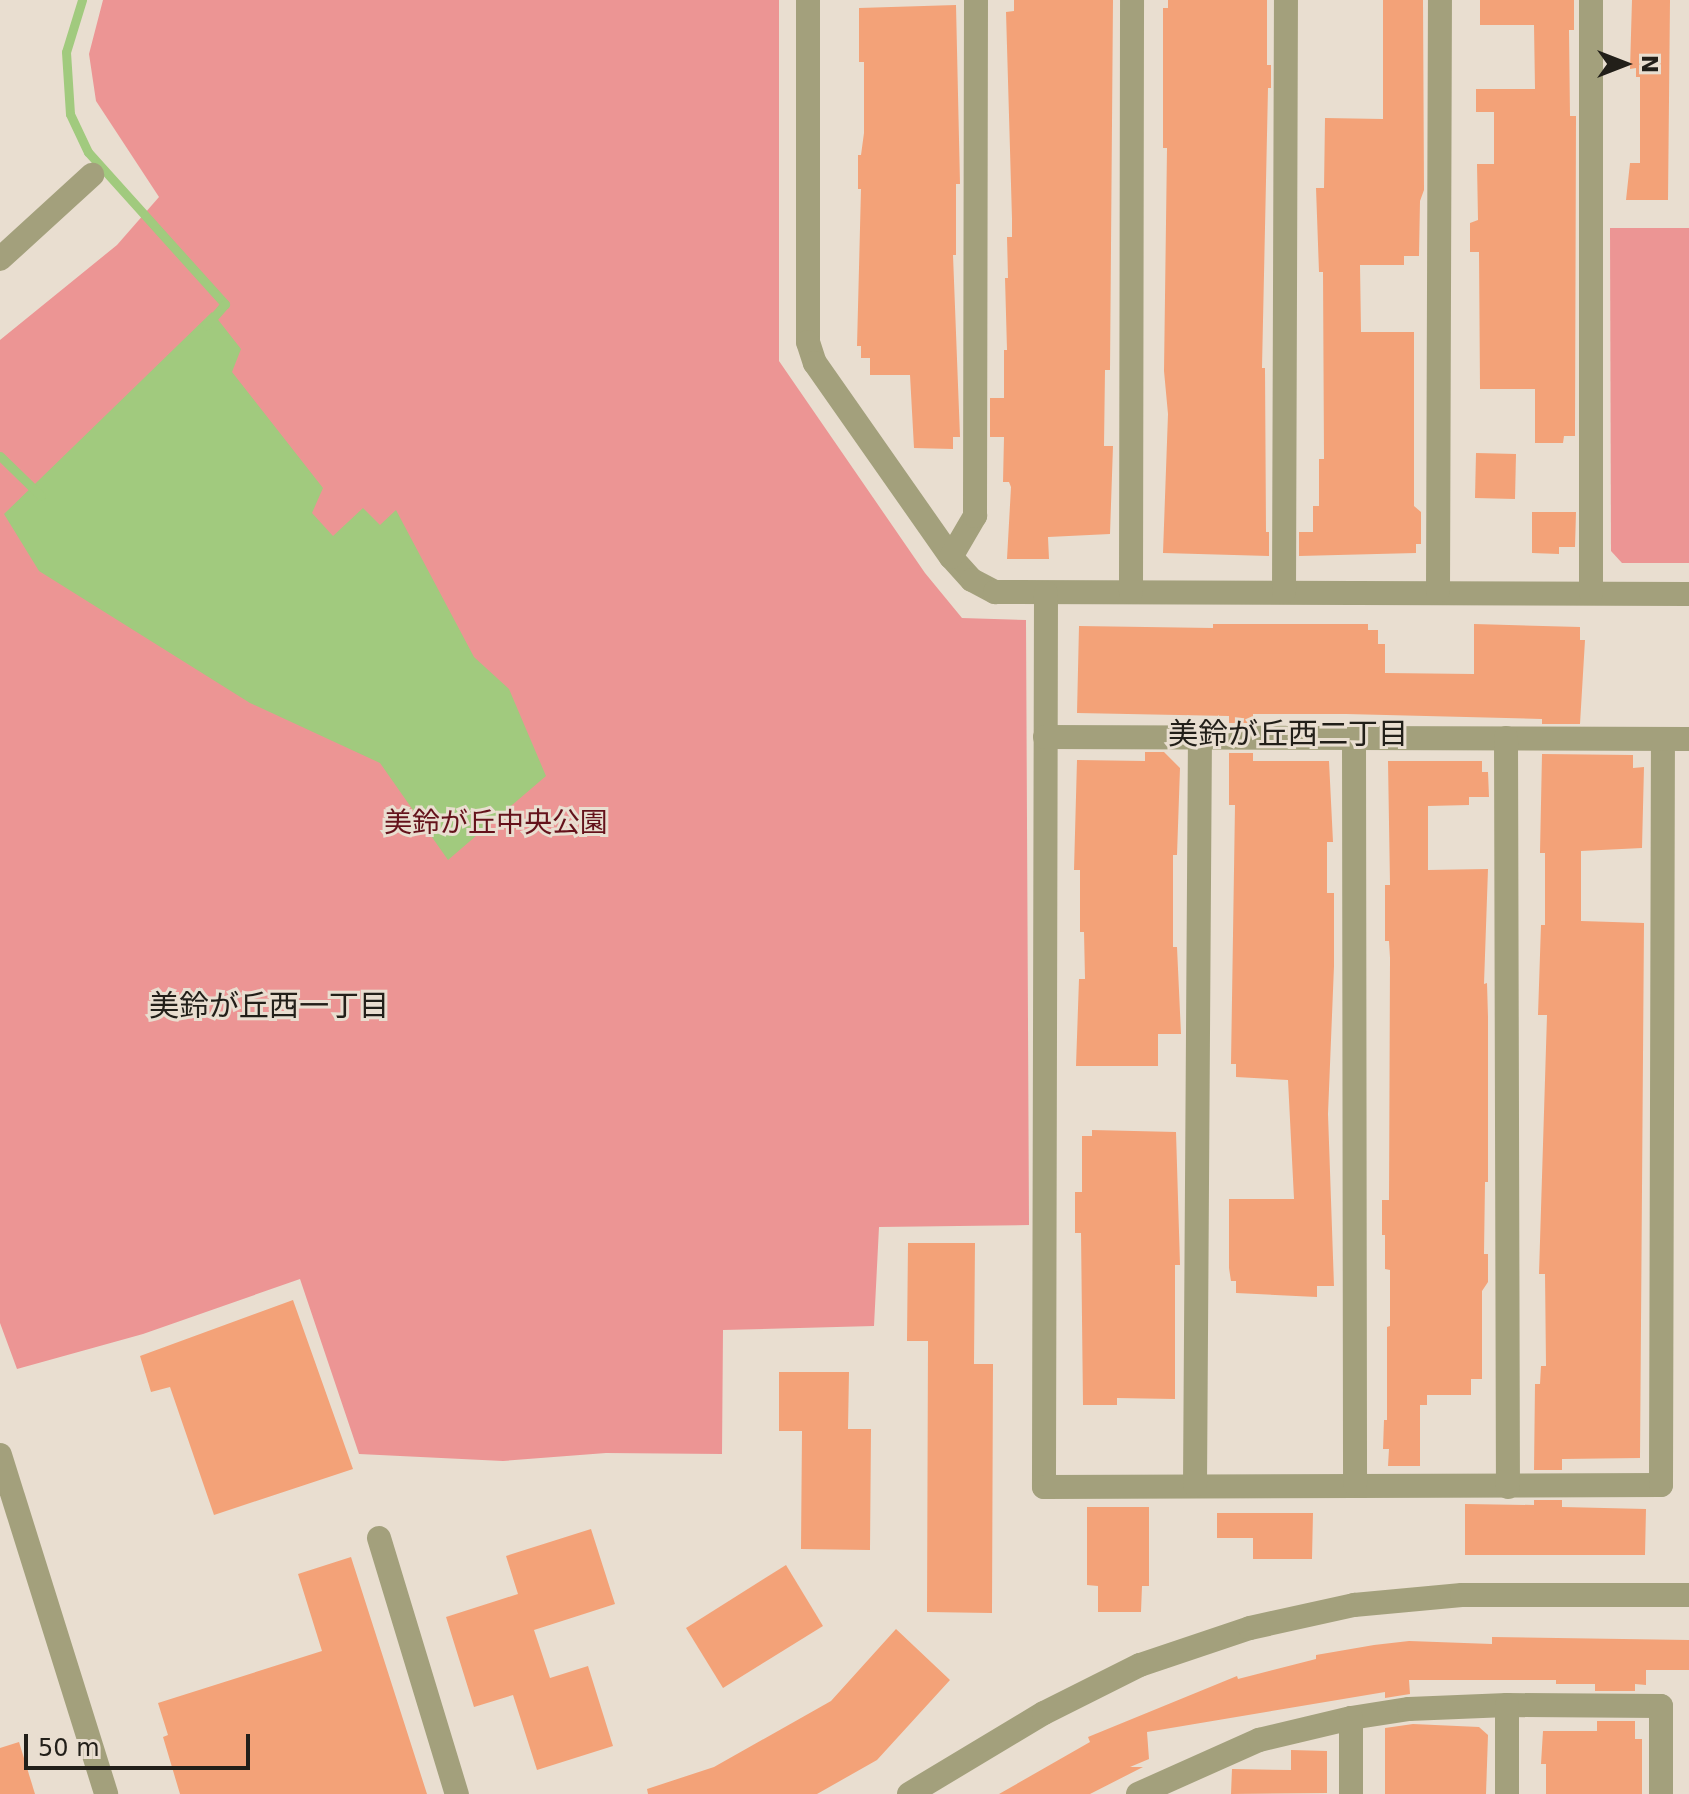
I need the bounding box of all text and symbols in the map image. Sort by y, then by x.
north arrow [1585,24,1665,104]
text: N [1637,55,1662,73]
district label: 美鈴が丘西二丁目 [1168,716,1408,752]
park label: 美鈴が丘中央公園 [384,806,608,840]
district label: 美鈴が丘西一丁目 [149,988,389,1024]
scale bar [28,1718,254,1768]
text: 50 m [38,1734,100,1762]

